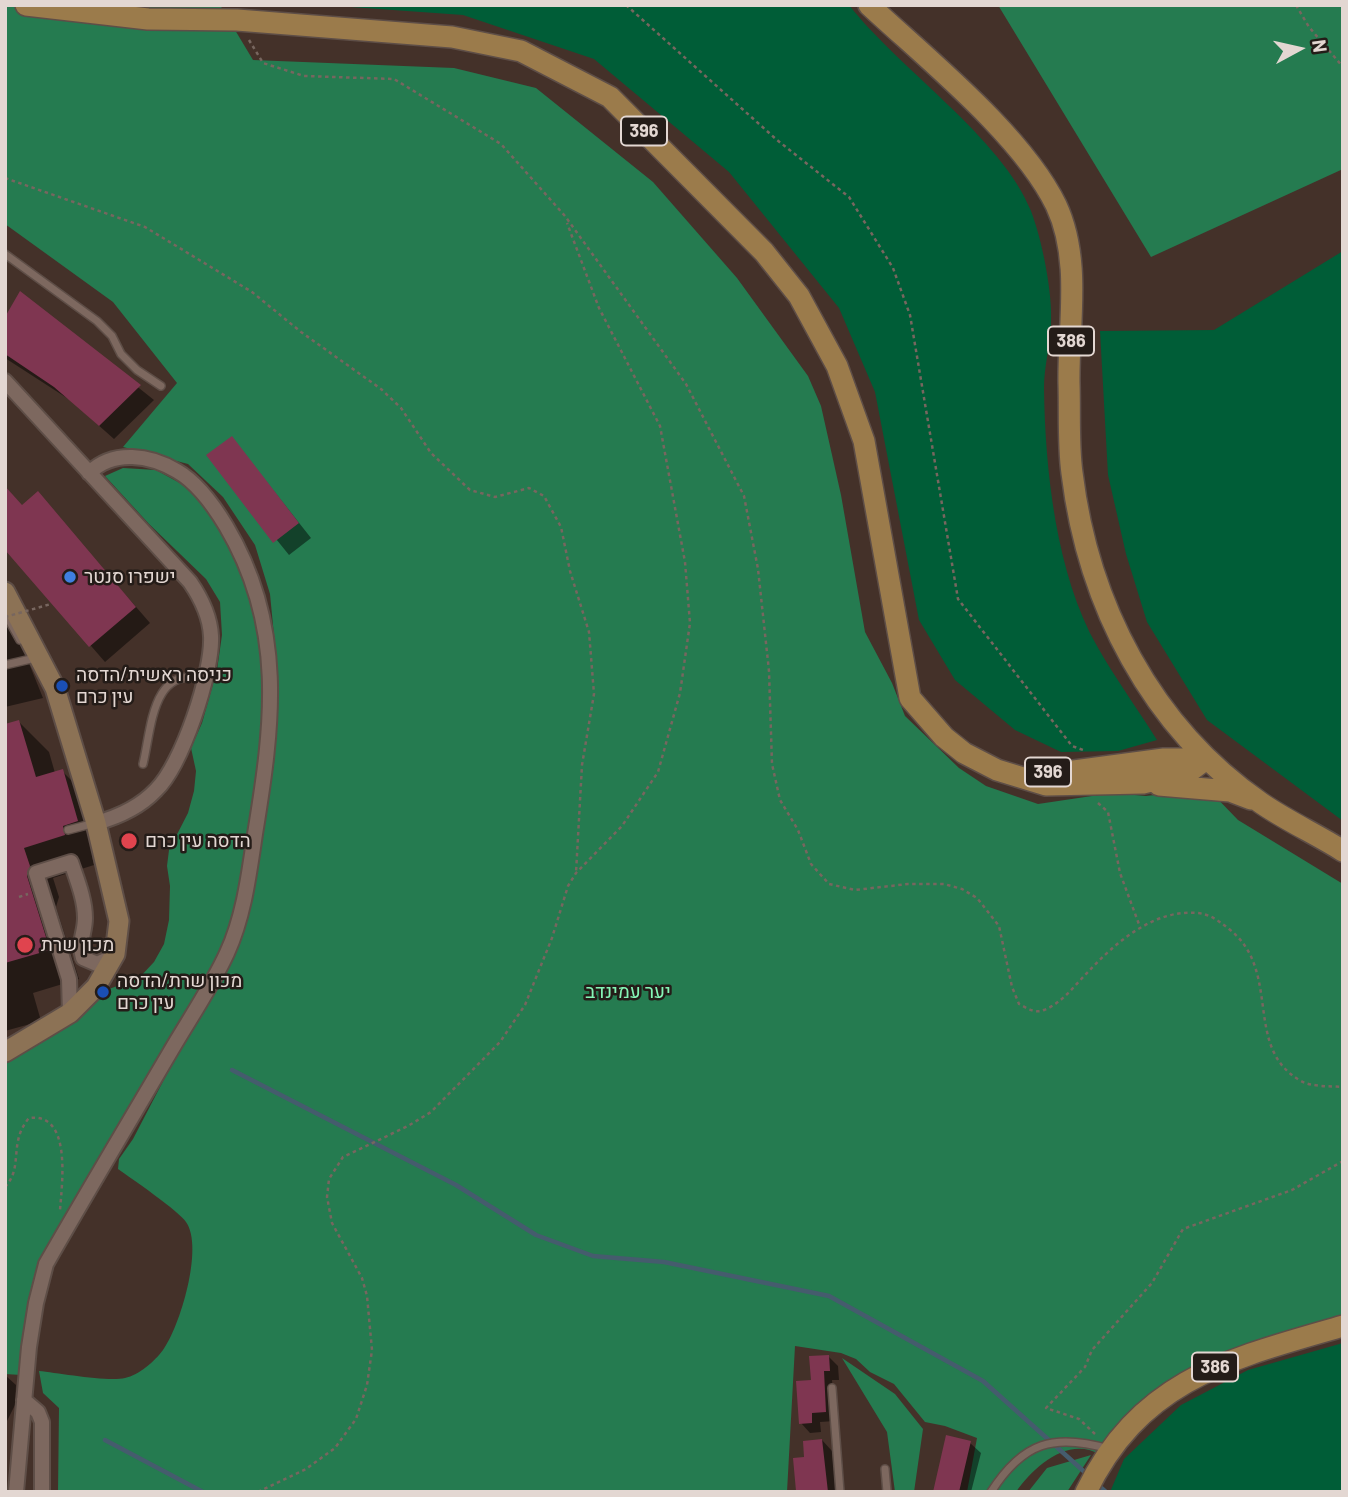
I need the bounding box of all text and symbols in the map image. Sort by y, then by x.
north arrow [1264,14,1334,84]
text: N [1308,38,1333,54]
road number: 396 [621,116,667,146]
road number: 386 [1048,326,1094,356]
place label: ישפרו סנטר [84,566,175,588]
marker: ישפרו סנטר [62,569,78,585]
place label: כניסה ראשית/הדסה עין כרם [76,664,232,708]
marker: כניסה ראשית/הדסה עין כרם [54,678,70,694]
road number: 396 [1025,758,1071,786]
place label: הדסה עין כרם [145,830,251,852]
marker: הדסה עין כרם [119,831,139,851]
place label: מכון שרת [41,934,114,956]
marker: מכון שרת [15,935,35,955]
place label: מכון שרת/הדסה עין כרם [117,970,242,1014]
park label: יער עמינדב [585,981,671,1003]
marker: מכון שרת/הדסה עין כרם [95,984,111,1000]
road number: 386 [1192,1352,1238,1382]

